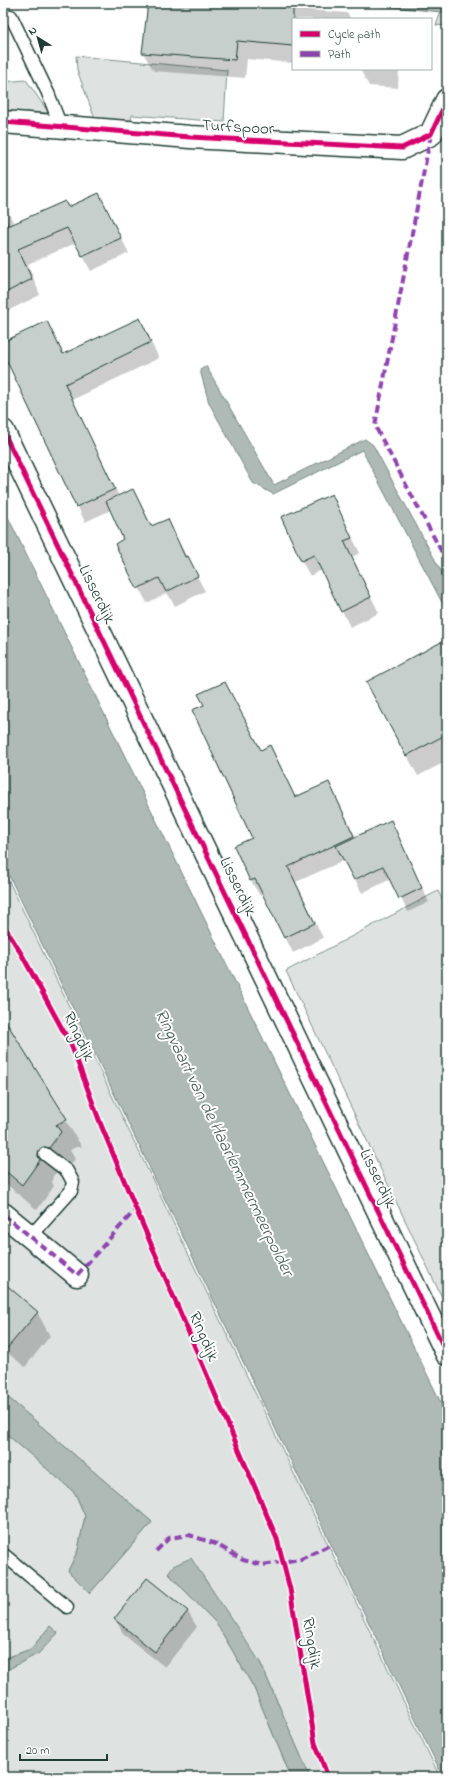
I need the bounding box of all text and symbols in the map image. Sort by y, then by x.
north arrow [18,18,58,58]
legend [292,18,432,70]
text: N [25,22,40,39]
text: Cycle path [328,26,380,45]
text: Path [328,46,351,64]
street label: Turfspoor [201,113,275,142]
street label: Lisserdijk [72,561,122,629]
street label: Lisserdijk [213,853,263,921]
water label: Ringvaart van de Haarlemmermeerpolder [147,1005,301,1283]
street label: Ringdijk [55,1008,101,1067]
street label: Lisserdijk [353,1145,403,1213]
street label: Ringdijk [180,1308,225,1367]
street label: Ringdijk [293,1616,328,1672]
scale bar [20,1736,107,1762]
text: 20 m [26,1742,49,1760]

